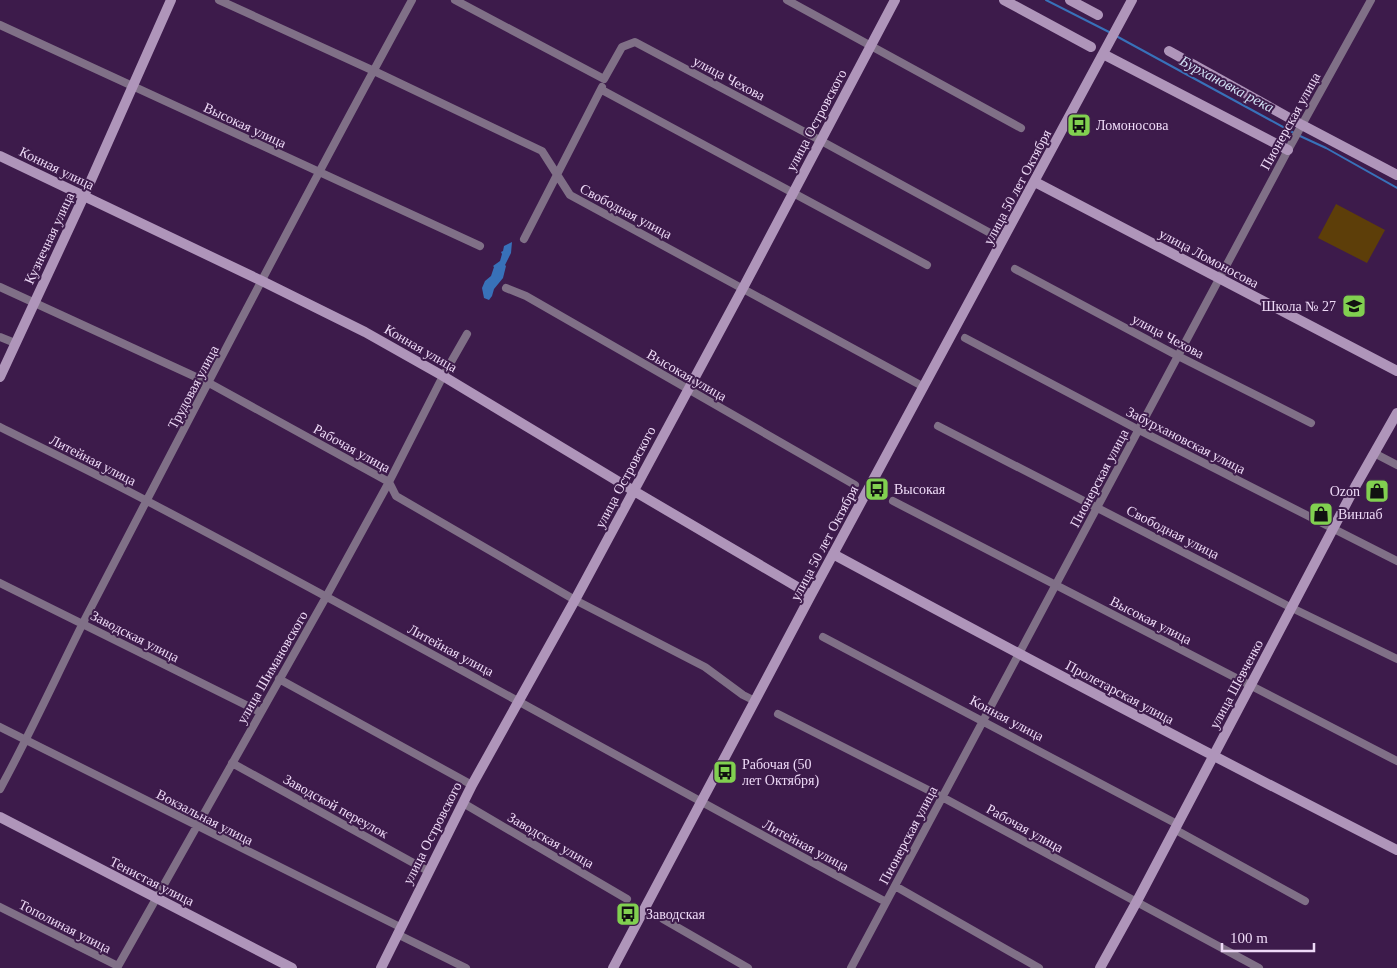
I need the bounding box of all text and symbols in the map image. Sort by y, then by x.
water label: Бурхановка река [1176,52,1277,115]
street label: улица Чехова [690,53,768,104]
street label: улица Островского [783,67,850,174]
street label: Пионерская улица [1257,69,1324,172]
street label: Высокая улица [201,100,289,151]
bus stop icon: Ломоносова [1066,112,1092,138]
place label: Ломоносова [1096,118,1169,133]
street label: улица 50 лет Октября [981,127,1054,247]
street label: Конная улица [17,144,97,193]
street label: Свободная улица [577,181,675,242]
street label: Кузнечная улица [22,189,78,286]
street label: улица Ломоносова [1156,226,1262,291]
school or university icon: Школа № 27 [1341,293,1367,319]
place label: Школа № 27 [1261,299,1336,314]
street label: улица Чехова [1129,311,1207,362]
street label: Конная улица [382,322,460,376]
street label: Трудовая улица [165,342,222,431]
street label: Высокая улица [644,347,730,405]
street label: Забурхановская улица [1124,404,1248,477]
street label: Рабочая улица [311,421,393,476]
street label: улица Островского [592,424,659,531]
street label: Пионерская улица [1067,426,1132,530]
street label: Литейная улица [47,432,139,489]
bus stop icon: Высокая [864,476,890,502]
shop icon: Ozon [1364,478,1390,504]
place label: Высокая [894,482,946,497]
street label: улица 50 лет Октября [788,483,861,603]
place label: Ozon [1330,484,1360,499]
shop icon: Винлаб [1308,501,1334,527]
street label: Свободная улица [1124,503,1222,563]
place label: Винлаб [1338,507,1383,522]
street label: Высокая улица [1108,593,1195,648]
street label: Заводская улица [88,608,182,665]
street label: улица Шимановского [234,608,311,726]
street label: Литейная улица [405,622,497,680]
street label: улица Шевченко [1207,637,1266,731]
street label: Пролетарская улица [1063,658,1177,728]
street label: Конная улица [967,693,1047,745]
place label: Рабочая (50 лет Октября) [742,757,819,789]
bus stop icon: Рабочая (50 лет Октября) [712,759,738,785]
street label: Заводской переулок [281,771,391,842]
street label: улица Островского [400,780,465,887]
street label: Пионерская улица [876,783,941,887]
street label: Вокзальная улица [154,787,256,849]
street label: Рабочая улица [984,801,1066,856]
street label: Заводская улица [505,810,597,872]
street label: Литейная улица [760,817,852,875]
street label: Тенистая улица [107,854,197,909]
street label: Тополиная улица [16,897,114,957]
bus stop icon: Заводская [615,901,641,927]
place label: Заводская [646,907,705,922]
scale bar [1222,920,1314,952]
text: 100 m [1230,930,1268,946]

